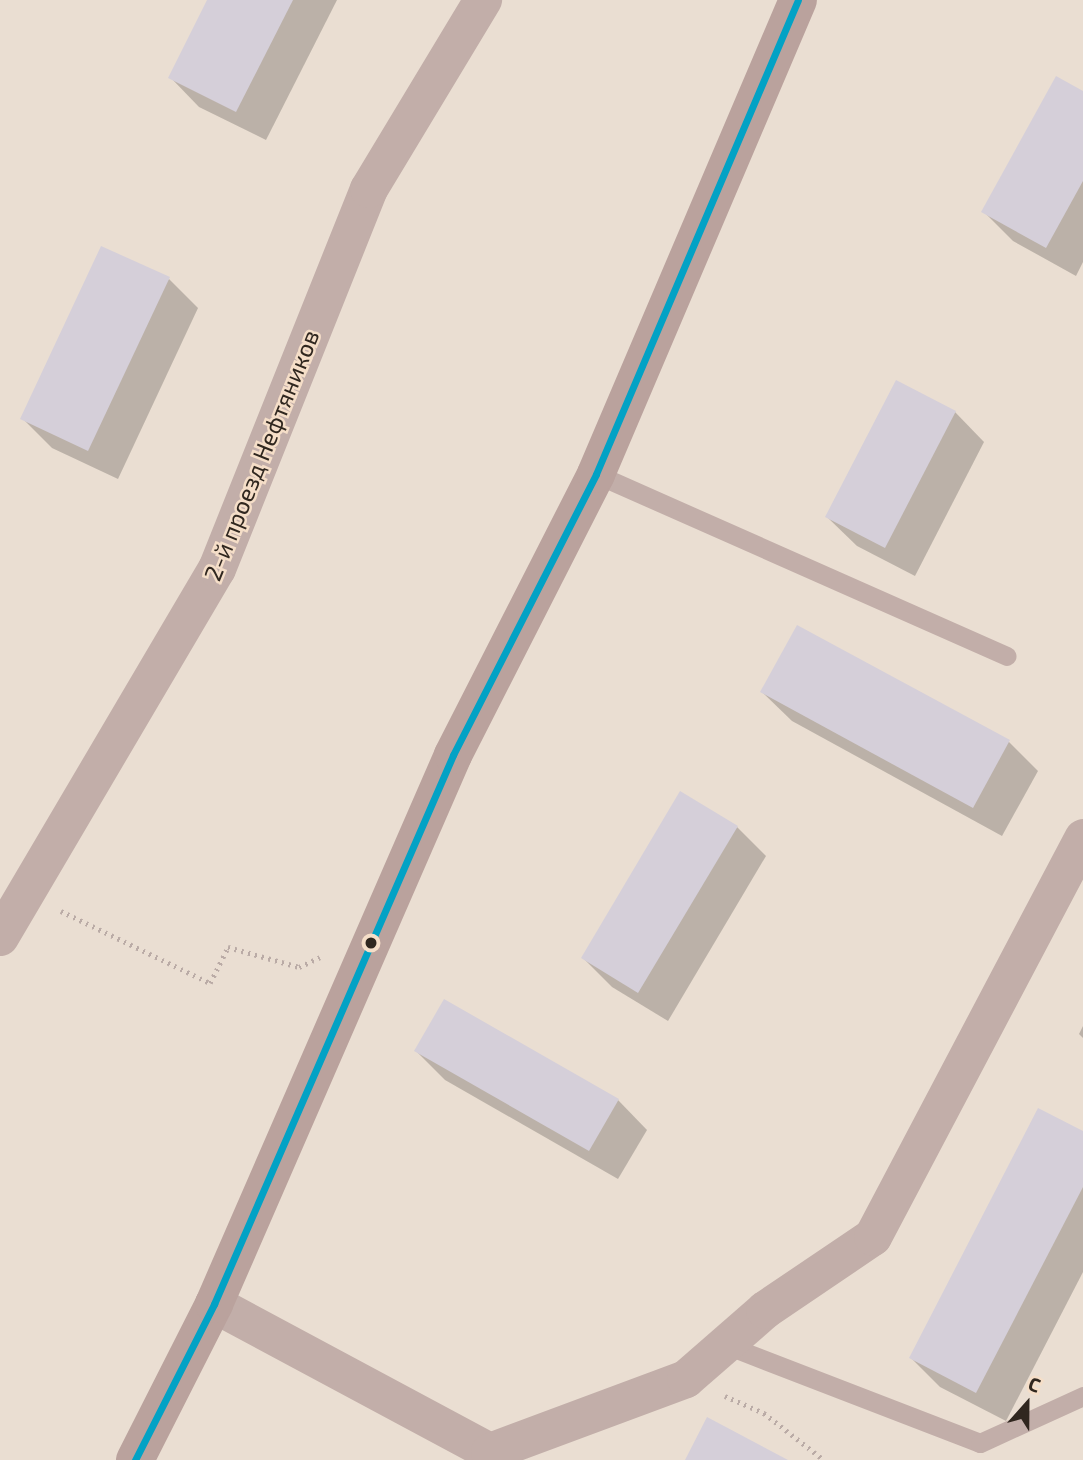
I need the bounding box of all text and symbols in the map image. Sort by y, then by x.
street label: 2-й проезд Нефтяников [197,325,325,585]
unlabelled marker [364,936,378,950]
north arrow [992,1369,1062,1439]
text: С [1025,1371,1044,1397]

